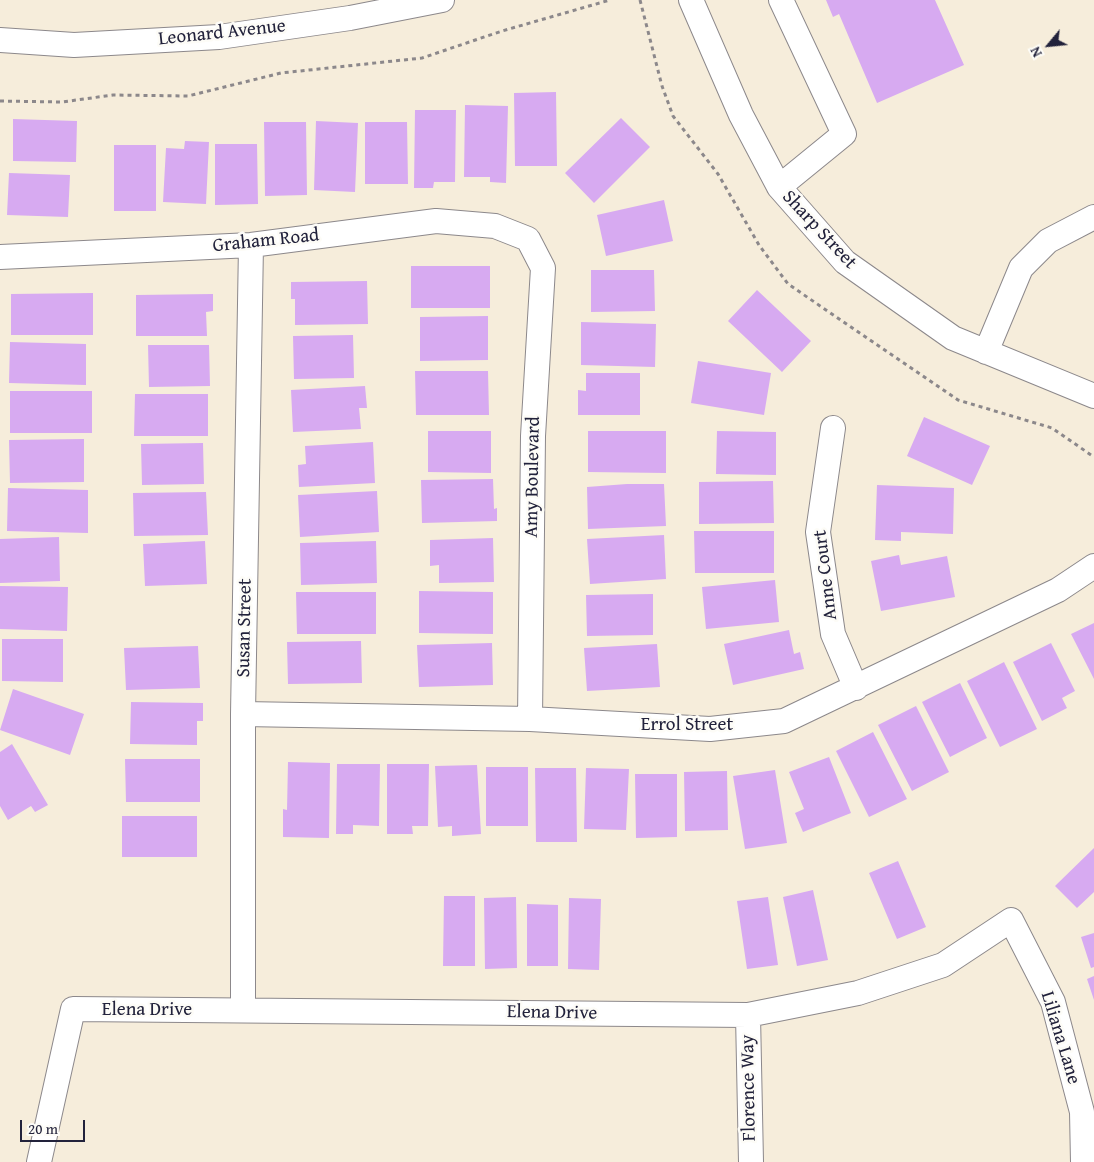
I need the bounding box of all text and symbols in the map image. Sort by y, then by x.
street label: Leonard Avenue [157,15,287,51]
north arrow [1024,20,1074,70]
text: N [1025,43,1047,61]
street label: Sharp Street [777,186,861,274]
street label: Graham Road [212,224,320,258]
street label: Amy Boulevard [521,416,545,538]
street label: Anne Court [809,529,843,621]
street label: Susan Street [233,578,257,678]
street label: Errol Street [641,714,733,736]
street label: Liliana Lane [1035,989,1085,1087]
street label: Elena Drive [102,999,192,1021]
street label: Elena Drive [507,1001,597,1025]
street label: Florence Way [737,1034,761,1142]
scale bar [22,1110,88,1142]
text: 20 m [28,1118,58,1139]

